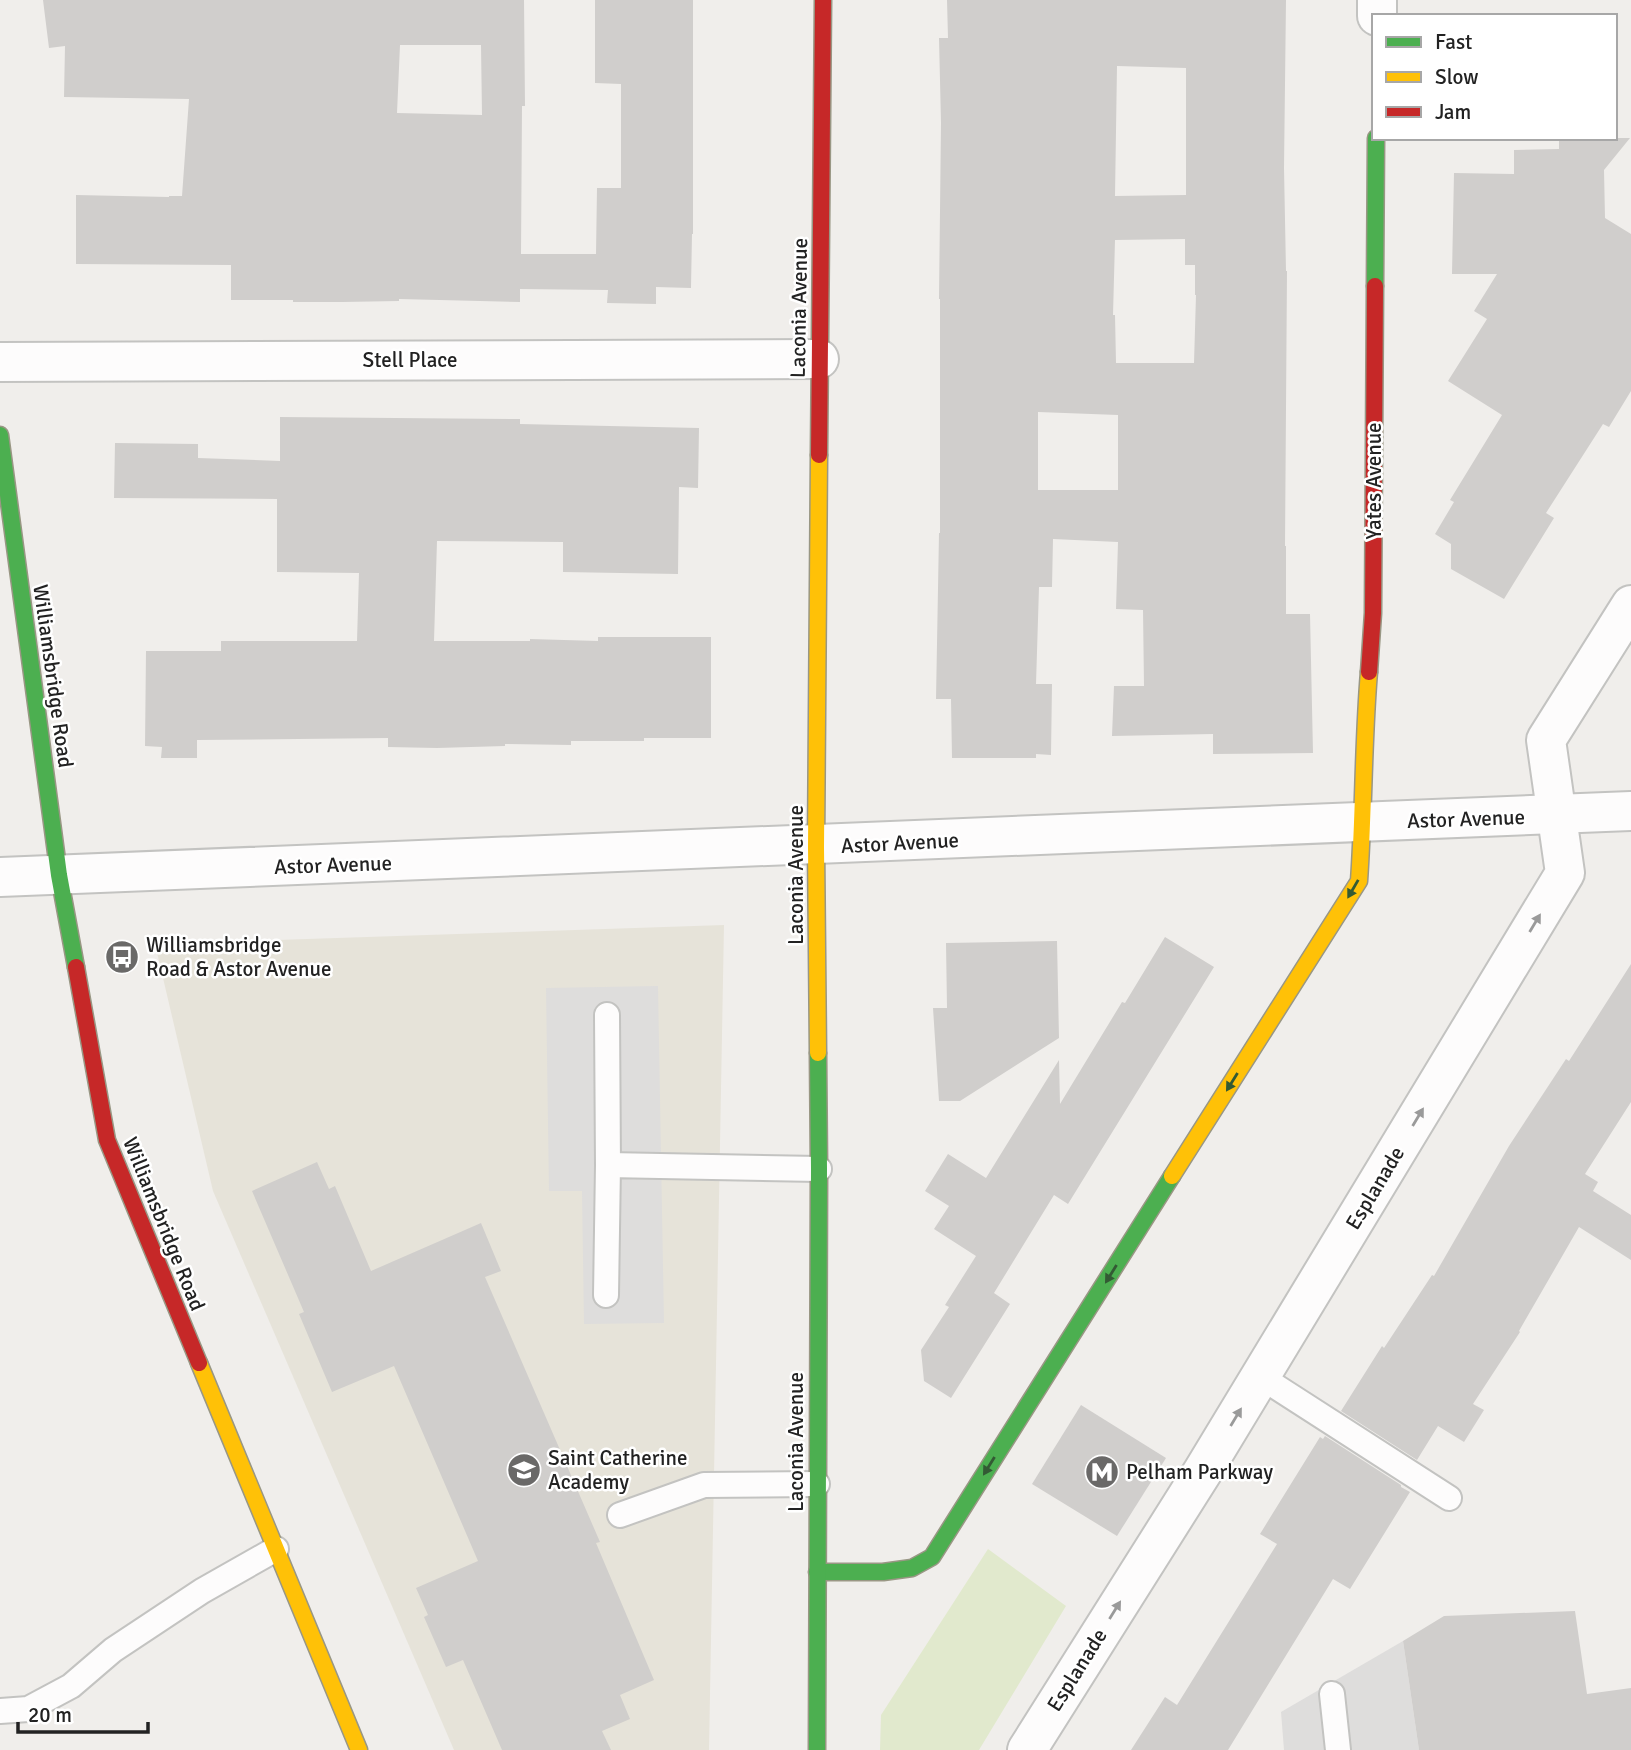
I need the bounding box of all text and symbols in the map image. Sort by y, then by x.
legend [1372,14,1617,140]
text: Fast [1435,29,1472,55]
text: Slow [1435,64,1479,90]
text: Jam [1435,99,1471,125]
street label: Laconia Avenue [785,238,813,378]
street label: Stell Place [362,347,458,373]
street label: Yates Avenue [1361,422,1387,540]
street label: Williamsbridge Road [27,583,79,769]
street label: Astor Avenue [1407,804,1525,834]
street label: Laconia Avenue [783,805,809,945]
street label: Astor Avenue [840,827,960,859]
street label: Astor Avenue [274,850,392,880]
one-way arrow [1347,880,1359,899]
one-way arrow [1529,913,1542,932]
place label: Williamsbridge Road & Astor Avenue [146,932,331,982]
bus stop icon: Williamsbridge Road & Astor Avenue [103,938,141,976]
one-way arrow [1226,1072,1239,1091]
one-way arrow [1411,1108,1424,1127]
street label: Williamsbridge Road [117,1133,211,1315]
street label: Esplanade [1340,1142,1410,1234]
one-way arrow [1104,1264,1117,1284]
street label: Laconia Avenue [783,1372,809,1512]
one-way arrow [1230,1407,1243,1426]
place label: Saint Catherine Academy [548,1445,687,1495]
school or university icon: Saint Catherine Academy [505,1451,543,1489]
metro station icon: Pelham Parkway [1083,1453,1121,1491]
one-way arrow [982,1457,995,1476]
place label: Pelham Parkway [1126,1459,1273,1485]
one-way arrow [1109,1600,1122,1619]
street label: Esplanade [1041,1624,1113,1716]
scale bar [18,1690,147,1734]
text: 20 m [28,1702,72,1728]

